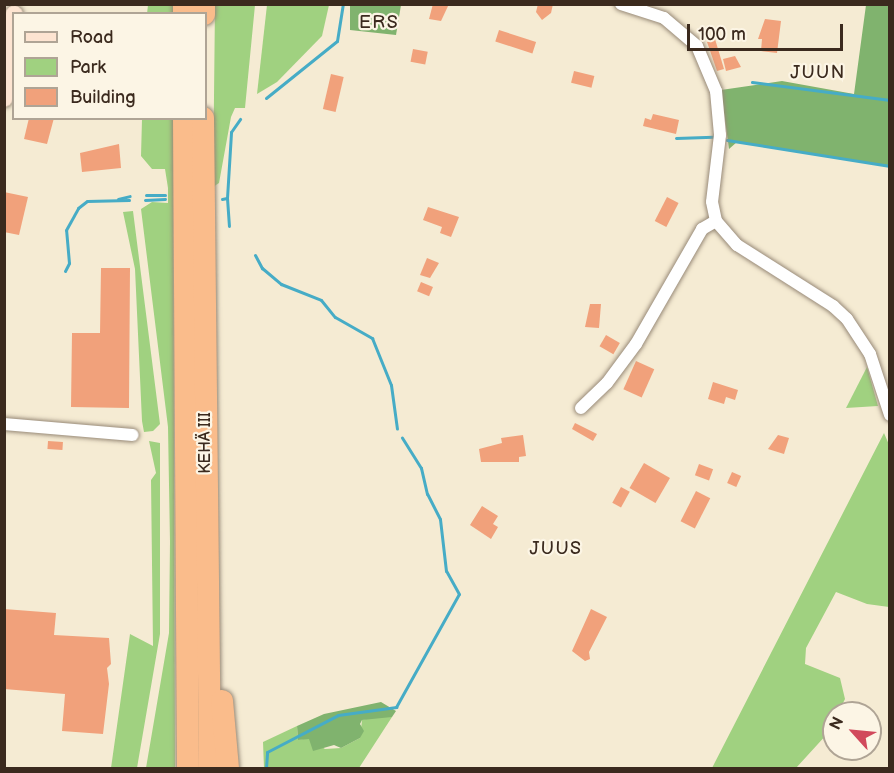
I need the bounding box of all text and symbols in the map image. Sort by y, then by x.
legend [12,12,207,120]
district label: ERS [359,12,399,34]
scale bar [690,12,846,50]
text: 100 m [698,24,746,45]
text: Road [70,27,114,48]
text: Park [70,57,106,78]
district label: JUUN [790,62,846,84]
text: Building [70,87,136,108]
street label: KEHÄ III [196,412,216,474]
district label: JUUS [530,538,582,560]
north arrow [822,701,882,761]
text: N [826,714,848,733]

